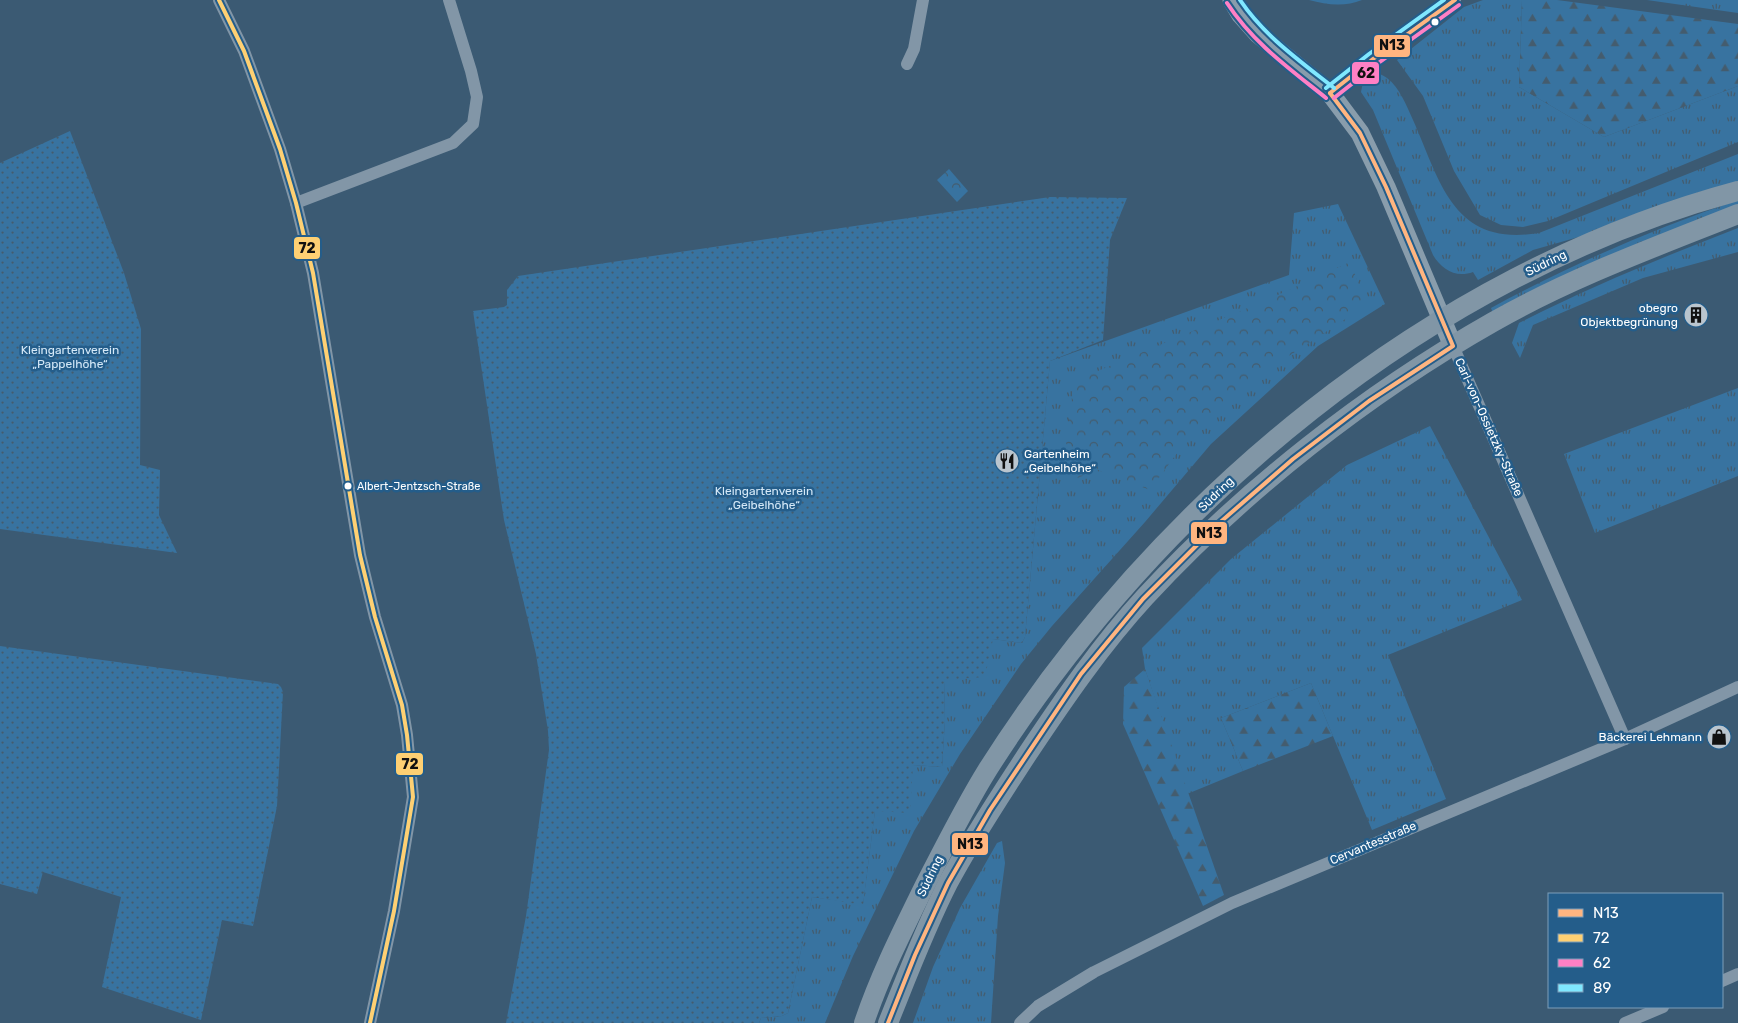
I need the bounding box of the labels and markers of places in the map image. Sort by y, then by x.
unlabelled marker [1430,17,1440,27]
place label: obegro Objektbegrünung [1580,301,1678,329]
building icon: obegro Objektbegrünung [1683,302,1709,328]
place label: Gartenheim „Geibelhöhe“ [1024,447,1096,475]
restaurant icon: Gartenheim „Geibelhöhe“ [994,448,1020,474]
place label: Albert-Jentzsch-Straße [357,480,480,493]
marker: Albert-Jentzsch-Straße [343,481,353,491]
shop icon: Bäckerei Lehmann [1706,724,1732,750]
place label: Bäckerei Lehmann [1599,730,1702,744]

